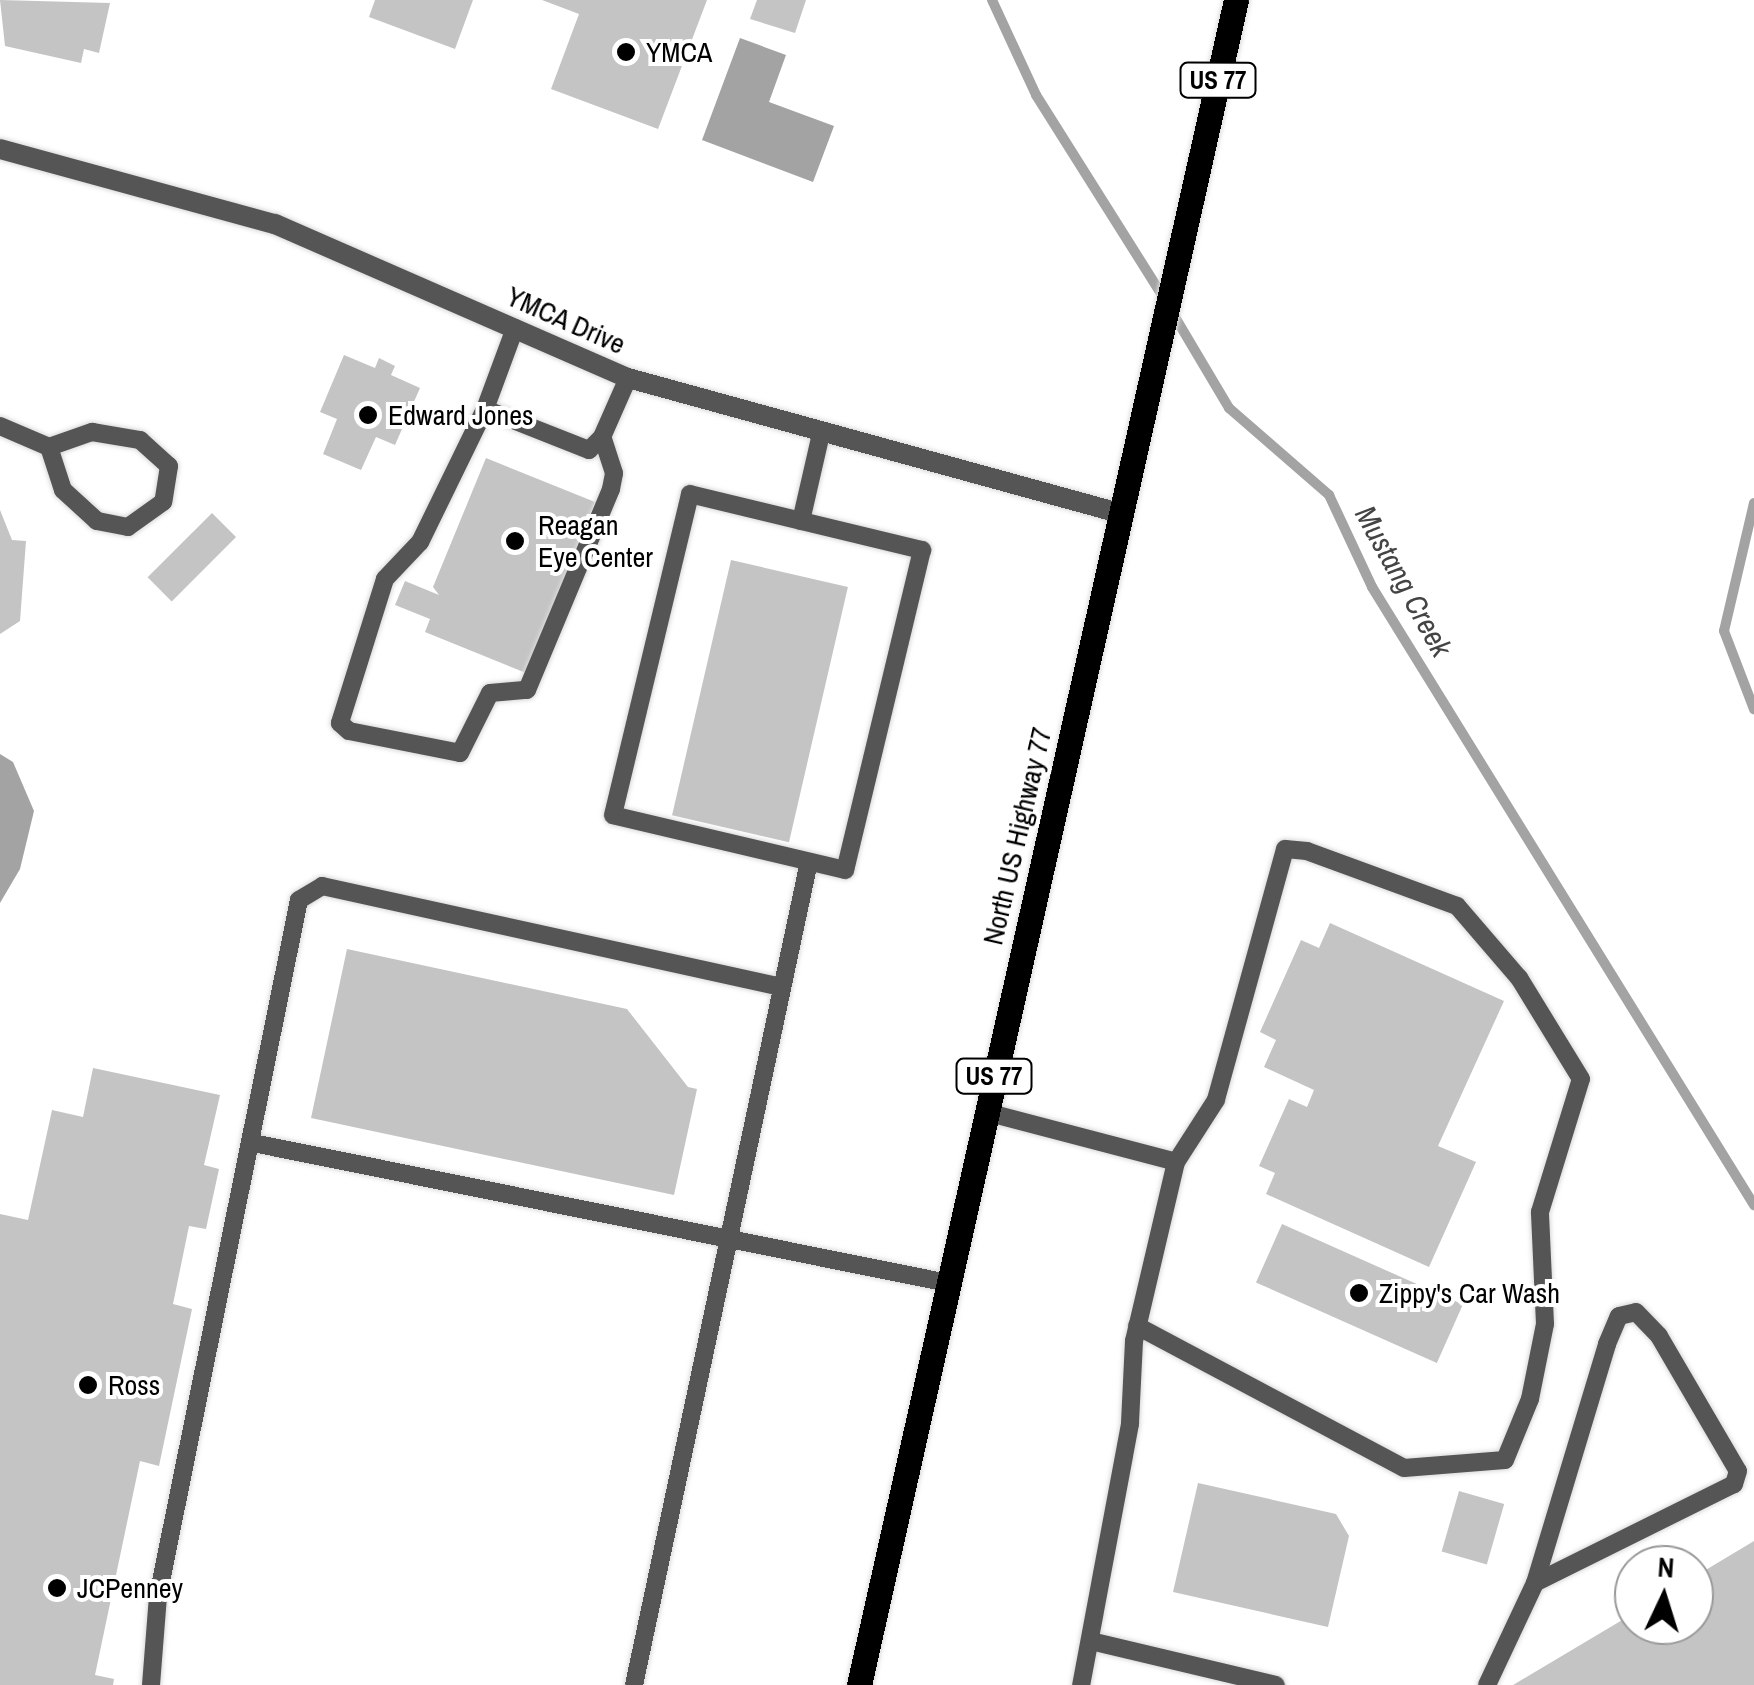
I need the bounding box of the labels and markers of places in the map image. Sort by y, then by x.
place label: YMCA [646,35,712,69]
marker: YMCA [615,41,637,63]
place label: Edward Jones [388,398,533,432]
marker: Edward Jones [357,404,379,426]
place label: Reagan Eye Center [538,508,653,574]
marker: Reagan Eye Center [502,528,528,554]
place label: Zippy's Car Wash [1379,1276,1560,1310]
marker: Zippy's Car Wash [1348,1282,1370,1304]
place label: Ross [108,1368,160,1402]
marker: Ross [77,1374,99,1396]
place label: JCPenney [77,1571,183,1605]
marker: JCPenney [46,1577,68,1599]

